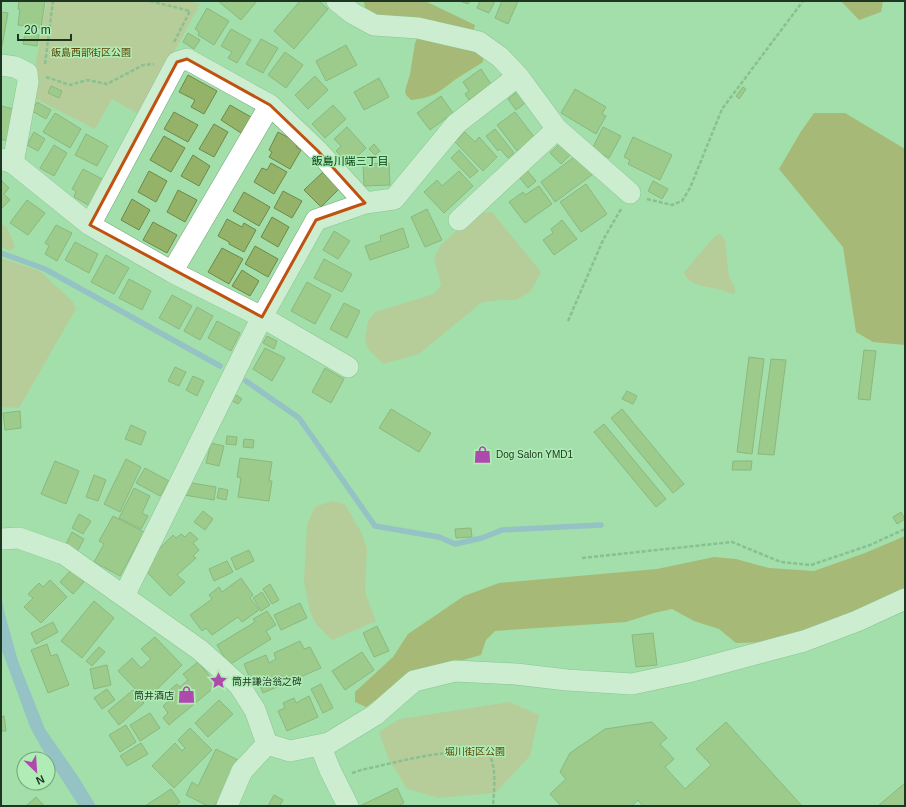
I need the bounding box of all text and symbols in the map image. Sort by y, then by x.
scale bar [18,16,71,42]
text: 20 m [24,23,51,37]
park label: 飯島西部街区公園 [51,47,131,58]
district label: 飯島川端三丁目 [312,155,389,167]
shop icon: Dog Salon YMD1 [473,444,493,464]
place label: Dog Salon YMD1 [496,449,574,460]
place icon: 筒井謙治翁之碑 [209,671,229,691]
place label: 筒井謙治翁之碑 [232,676,302,687]
shop icon: 筒井酒店 [177,685,197,705]
place label: 筒井酒店 [134,690,174,701]
park label: 堀川街区公園 [445,746,505,757]
north arrow [16,751,56,791]
text: N [34,773,46,787]

